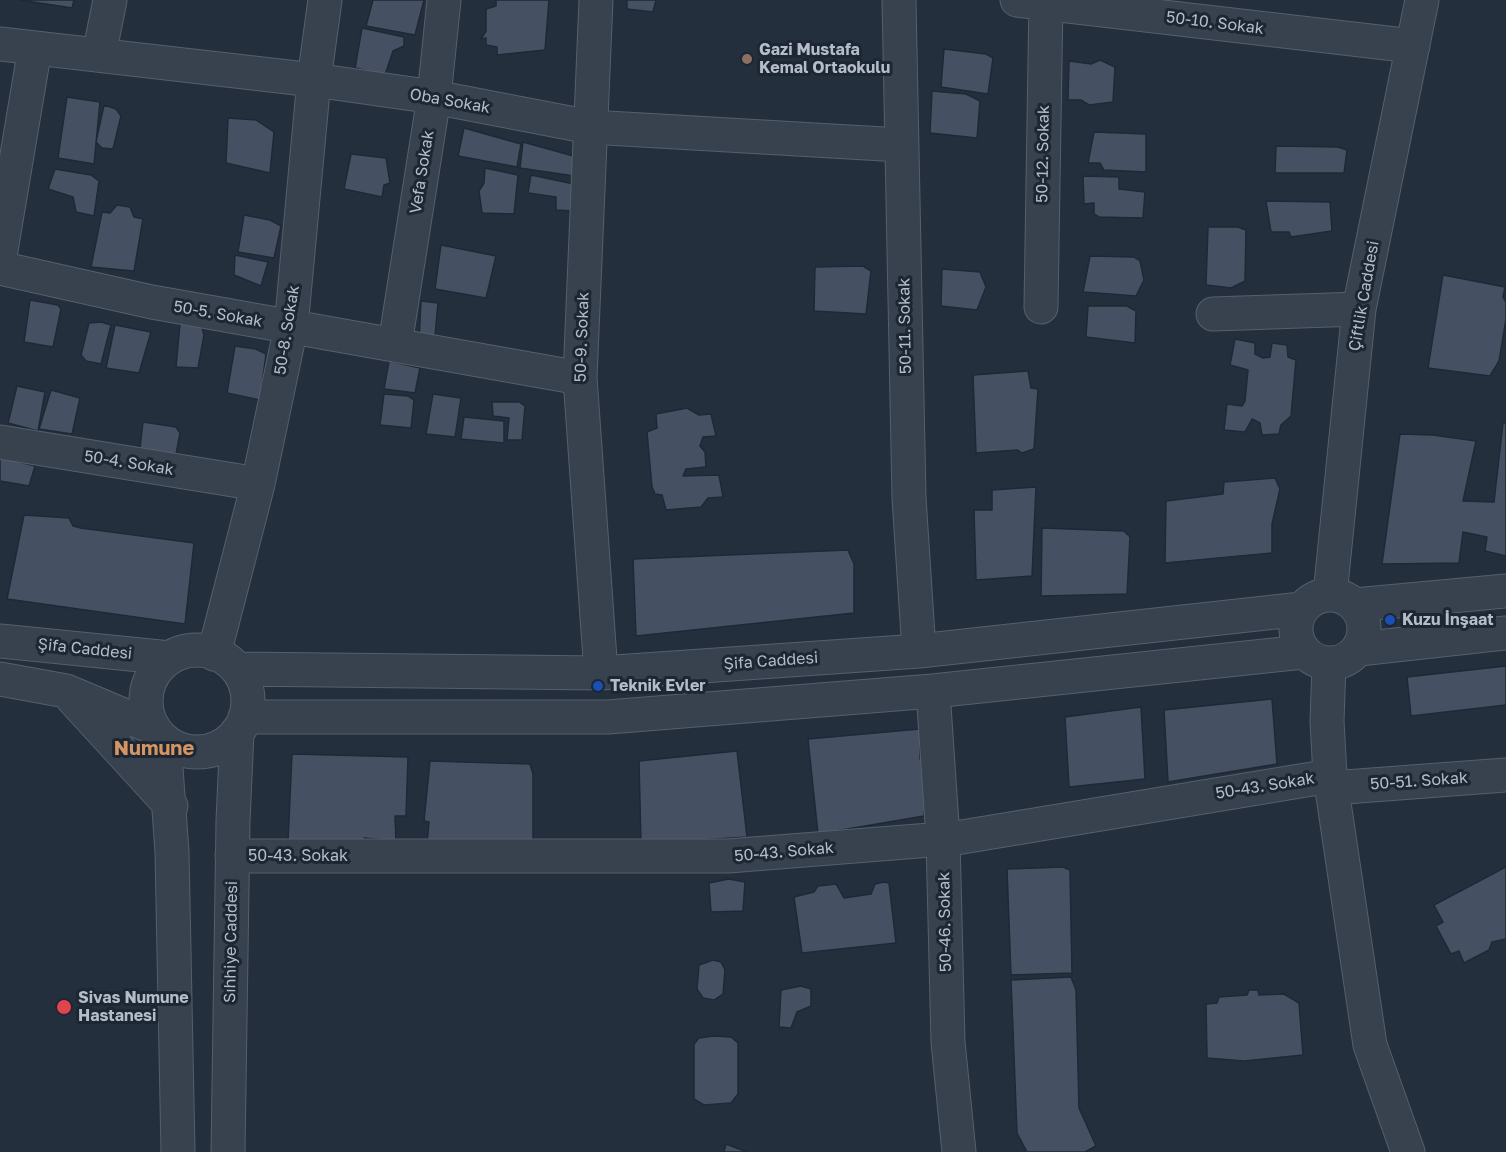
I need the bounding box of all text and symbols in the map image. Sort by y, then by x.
street label: 50-10. Sokak [1165,7,1265,39]
place label: Gazi Mustafa Kemal Ortaokulu [759,40,890,78]
marker: Gazi Mustafa Kemal Ortaokulu [740,52,754,66]
street label: Oba Sokak [408,84,492,118]
street label: 50-12. Sokak [1033,105,1053,203]
street label: Vefa Sokak [406,129,438,215]
street label: Çiftlik Caddesi [1345,239,1383,353]
street label: 50-11. Sokak [895,278,915,374]
street label: 50-8. Sokak [270,284,304,376]
street label: 50-9. Sokak [571,291,593,383]
street label: 50-5. Sokak [172,297,264,331]
street label: 50-4. Sokak [83,446,175,480]
place label: Kuzu İnşaat [1402,610,1494,630]
marker: Kuzu İnşaat [1383,613,1397,627]
street label: Şifa Caddesi [37,635,133,663]
street label: Şifa Caddesi [723,648,819,674]
place label: Teknik Evler [610,676,706,696]
marker: Teknik Evler [591,679,605,693]
district label: Numune [114,737,194,761]
street label: 50-51. Sokak [1369,768,1469,794]
street label: 50-43. Sokak [1214,769,1316,803]
street label: 50-43. Sokak [733,838,835,866]
street label: 50-43. Sokak [248,846,348,866]
street label: 50-46. Sokak [935,872,955,972]
street label: Sıhhiye Caddesi [220,881,242,1003]
place label: Sivas Numune Hastanesi [78,988,189,1026]
marker: Sivas Numune Hastanesi [55,998,73,1016]

